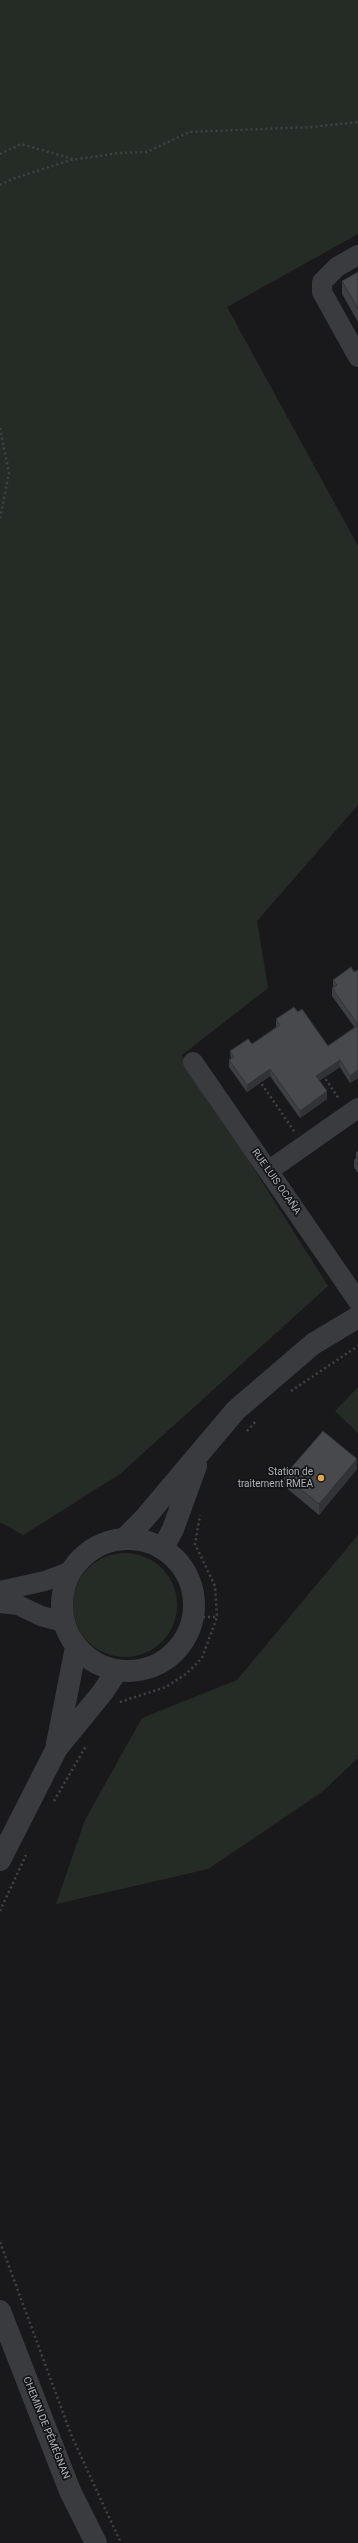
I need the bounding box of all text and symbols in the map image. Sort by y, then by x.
street label: RUE LUIS OCAÑA [249,1147,303,1217]
place label: Station de traitement RMEA [238,1466,313,1490]
marker: Station de traitement RMEA [316,1473,326,1483]
street label: CHEMIN DE PÉMÉGNAN [20,2375,72,2481]

